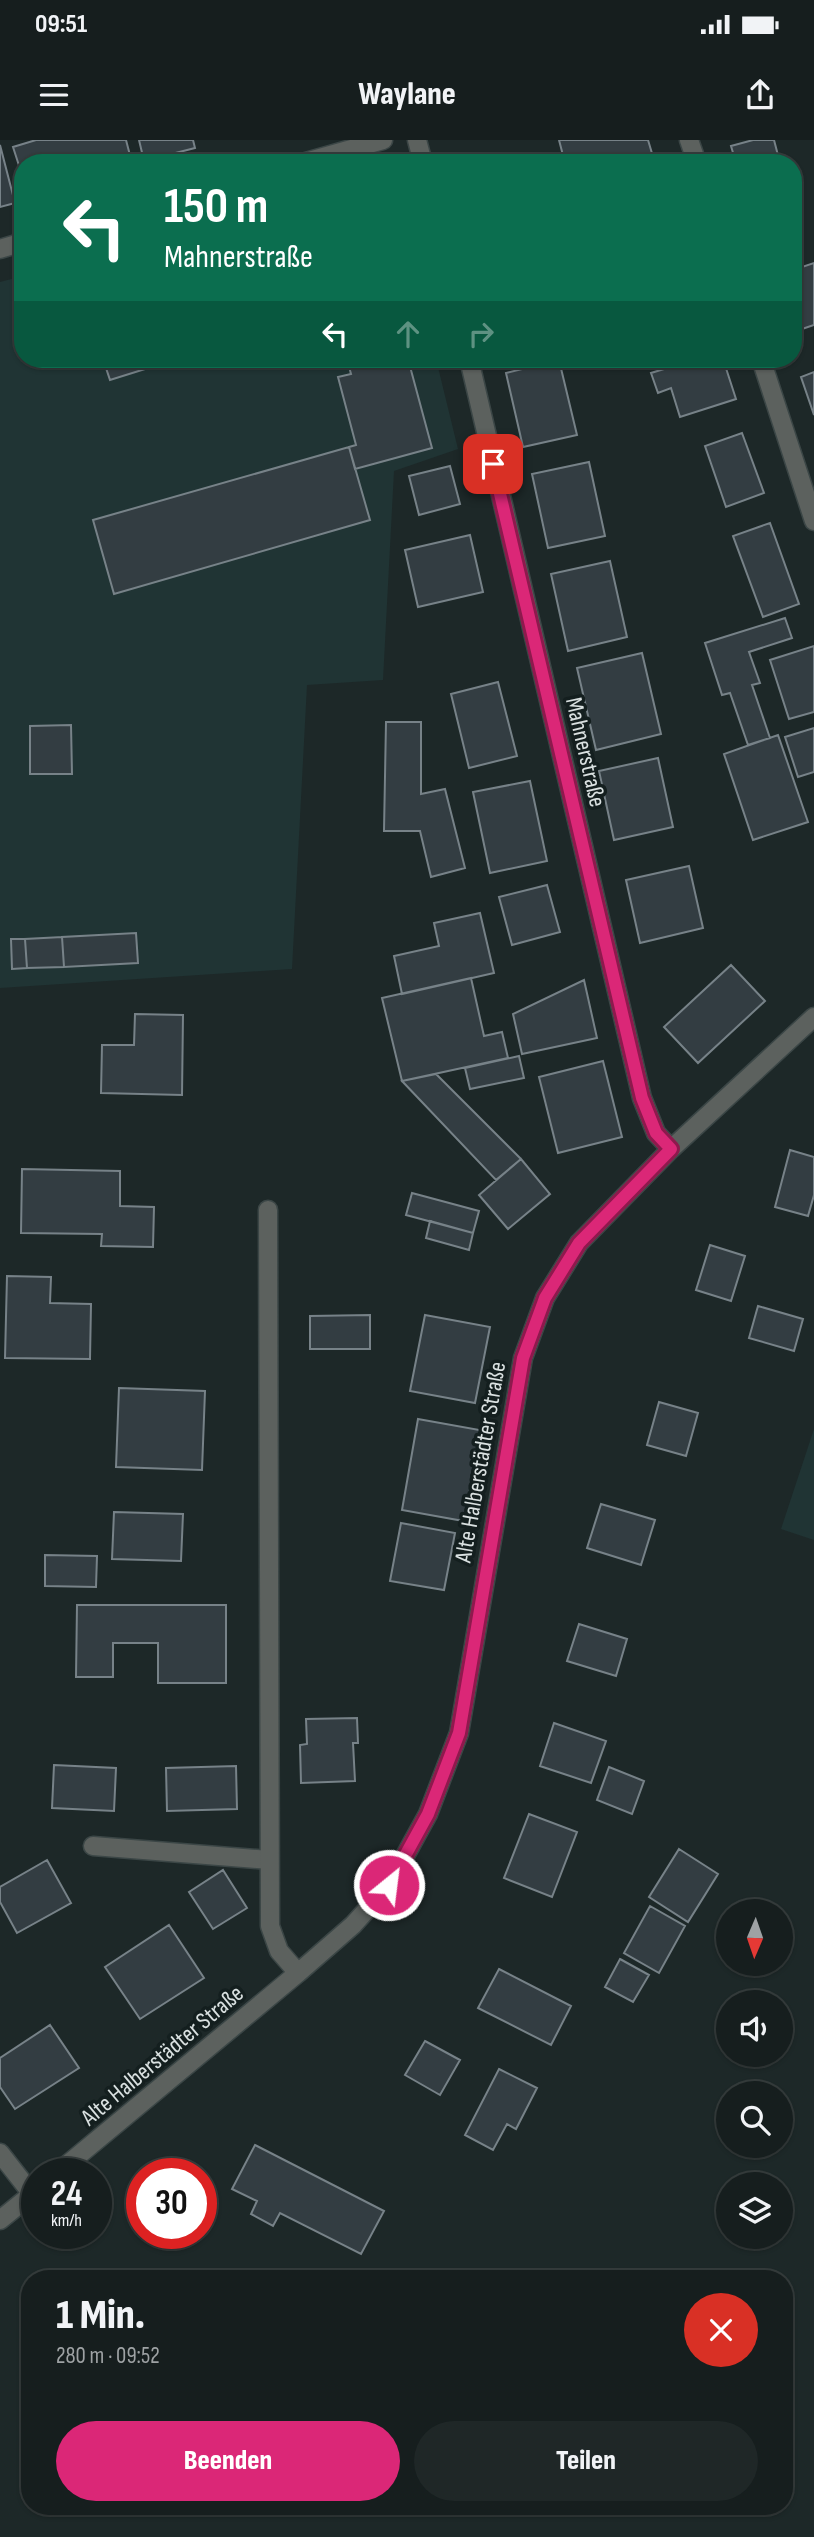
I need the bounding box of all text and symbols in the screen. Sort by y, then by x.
text: 09:51 [35,9,87,40]
text: Waylane [358,75,456,114]
icon: menu [35,76,73,114]
icon: share [741,76,779,114]
text: 150 m [164,178,268,237]
icon: left [49,182,140,273]
text: Mahnerstraße [164,238,313,277]
icon: left [316,315,354,353]
icon: ahead [389,315,427,353]
icon: right [462,315,500,353]
pin [463,434,523,494]
icon: arrive [474,445,512,483]
street label: Mahnerstraße [559,694,612,810]
street label: Alte Halberstädter Straße [448,1359,512,1566]
position arrow [352,1848,426,1922]
north arrow [716,1899,793,1976]
map controls [716,1899,793,2249]
street label: Alte Halberstädter Straße [74,1979,250,2132]
button: sound [716,1990,793,2067]
button: search [716,2081,793,2158]
speed limit sign: 30 [126,2158,217,2249]
button: layers [716,2172,793,2249]
text: 24 [51,2173,82,2216]
text: km/h [51,2210,82,2231]
text: 1 Min. [56,2290,145,2341]
button: close [684,2293,758,2367]
text: 280 m · 09:52 [56,2342,160,2370]
button: Beenden [56,2421,400,2501]
button: Teilen [414,2421,758,2501]

